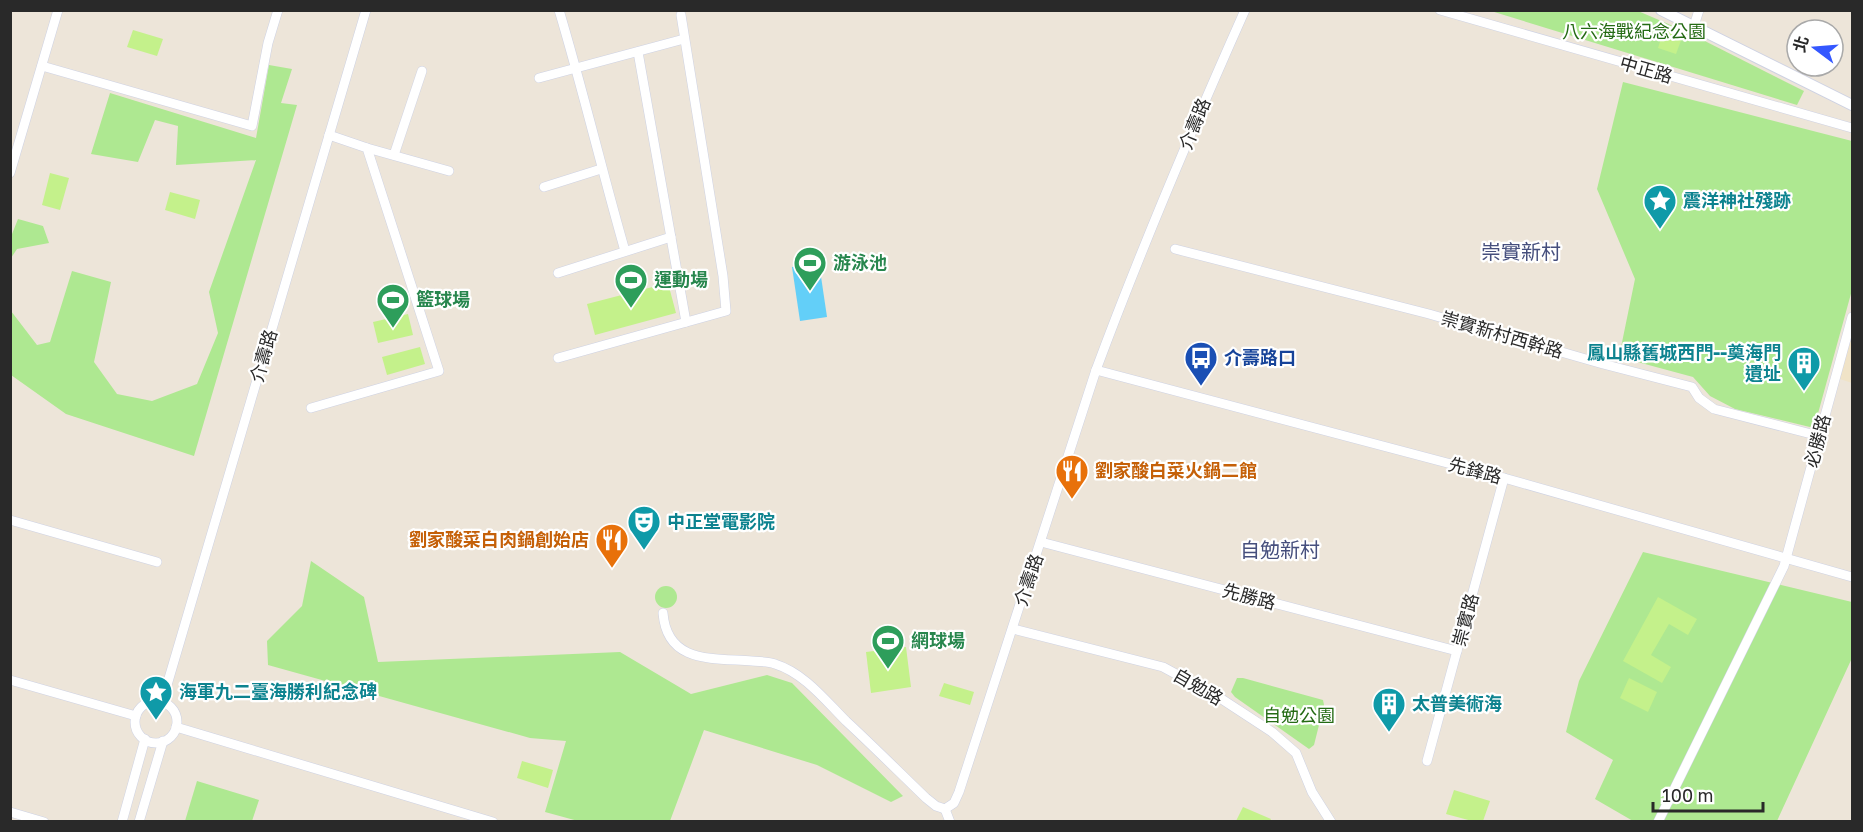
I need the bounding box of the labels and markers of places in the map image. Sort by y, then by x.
place icon: 震洋神社殘跡 [1642,183,1678,230]
place label: 震洋神社殘跡 [1683,189,1791,211]
sports icon: 游泳池 [792,245,828,292]
place label: 游泳池 [833,251,887,273]
sports icon: 運動場 [613,262,649,309]
place label: 運動場 [654,268,708,290]
sports icon: 籃球場 [375,282,411,329]
place label: 籃球場 [416,288,470,310]
bus stop icon: 介壽路口 [1183,340,1219,387]
place label: 鳳山縣舊城西門--奠海門 遺址 [1587,341,1781,384]
building icon: 鳳山縣舊城西門--奠海門 遺址 [1786,345,1822,392]
place label: 介壽路口 [1224,346,1296,368]
restaurant icon: 劉家酸白菜火鍋二館 [1054,453,1090,500]
place label: 劉家酸白菜火鍋二館 [1095,459,1257,481]
theatre icon: 中正堂電影院 [626,504,662,551]
place label: 中正堂電影院 [667,510,775,532]
restaurant icon: 劉家酸菜白肉鍋創始店 [594,522,630,569]
place label: 劉家酸菜白肉鍋創始店 [409,528,589,550]
sports icon: 網球場 [870,623,906,670]
place label: 網球場 [911,629,965,651]
place icon: 海軍九二臺海勝利紀念碑 [138,674,174,721]
place label: 海軍九二臺海勝利紀念碑 [179,680,377,702]
building icon: 太普美術海 [1371,686,1407,733]
place label: 太普美術海 [1412,692,1502,714]

